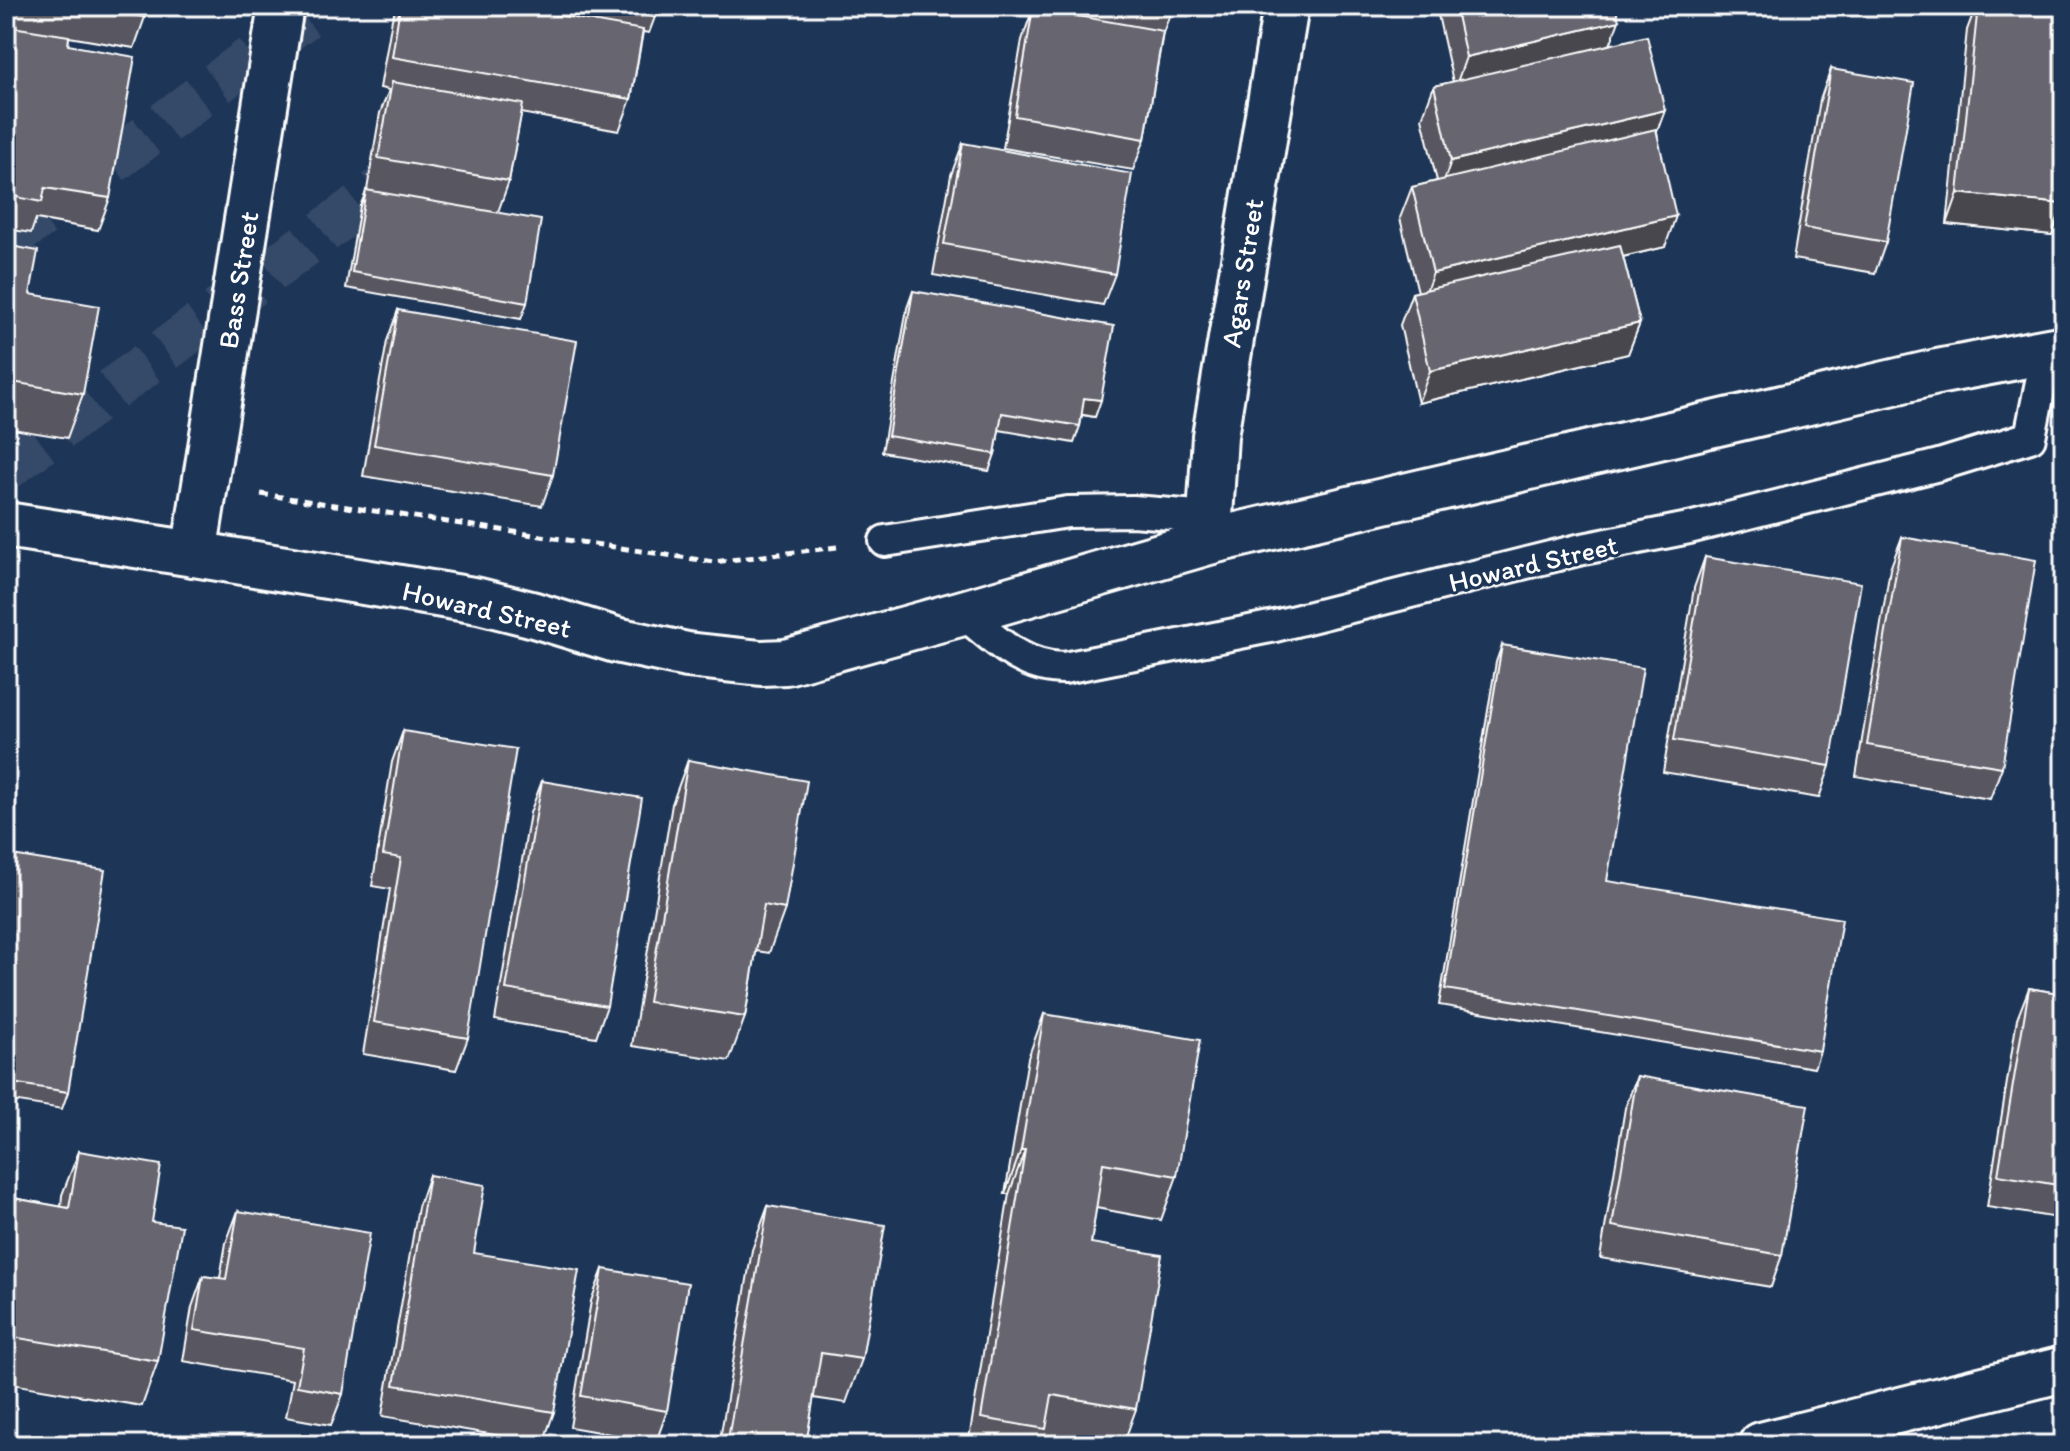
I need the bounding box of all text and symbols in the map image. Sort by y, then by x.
street label: Agars Street [1213,196,1271,350]
street label: Bass Street [210,209,266,351]
street label: Howard Street [1445,527,1621,599]
street label: Howard Street [399,573,575,645]

